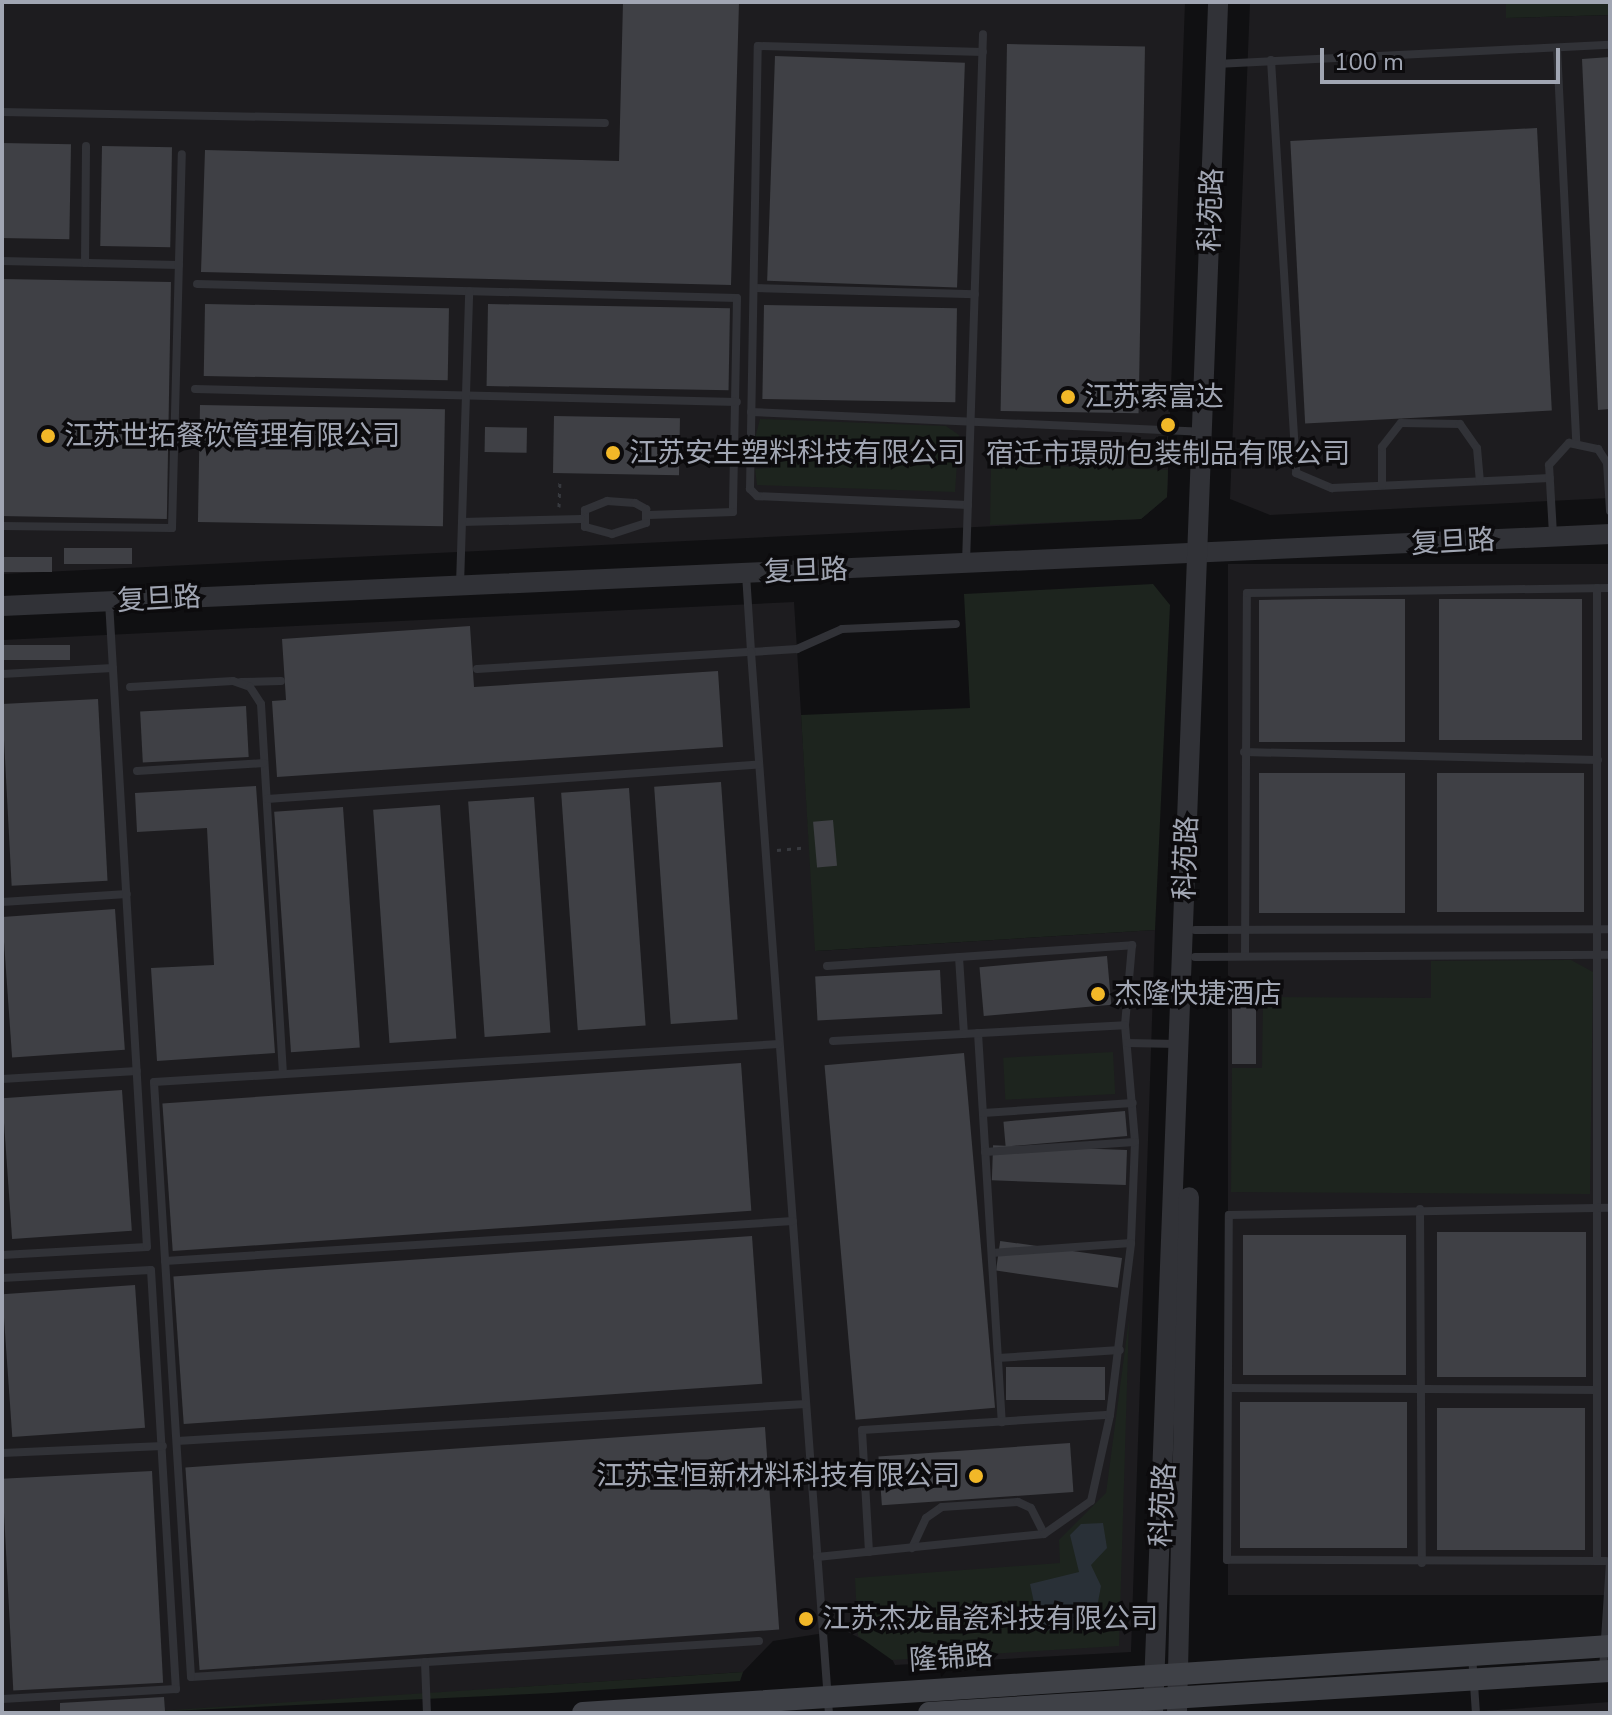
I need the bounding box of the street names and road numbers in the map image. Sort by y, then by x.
street label: 科苑路 [1193,167,1229,253]
street label: 复旦路 [1410,523,1496,561]
street label: 复旦路 [763,553,849,589]
street label: 复旦路 [116,580,202,618]
street label: 科苑路 [1168,815,1204,901]
street label: 科苑路 [1144,1462,1182,1548]
street label: 隆锦路 [908,1638,994,1678]

